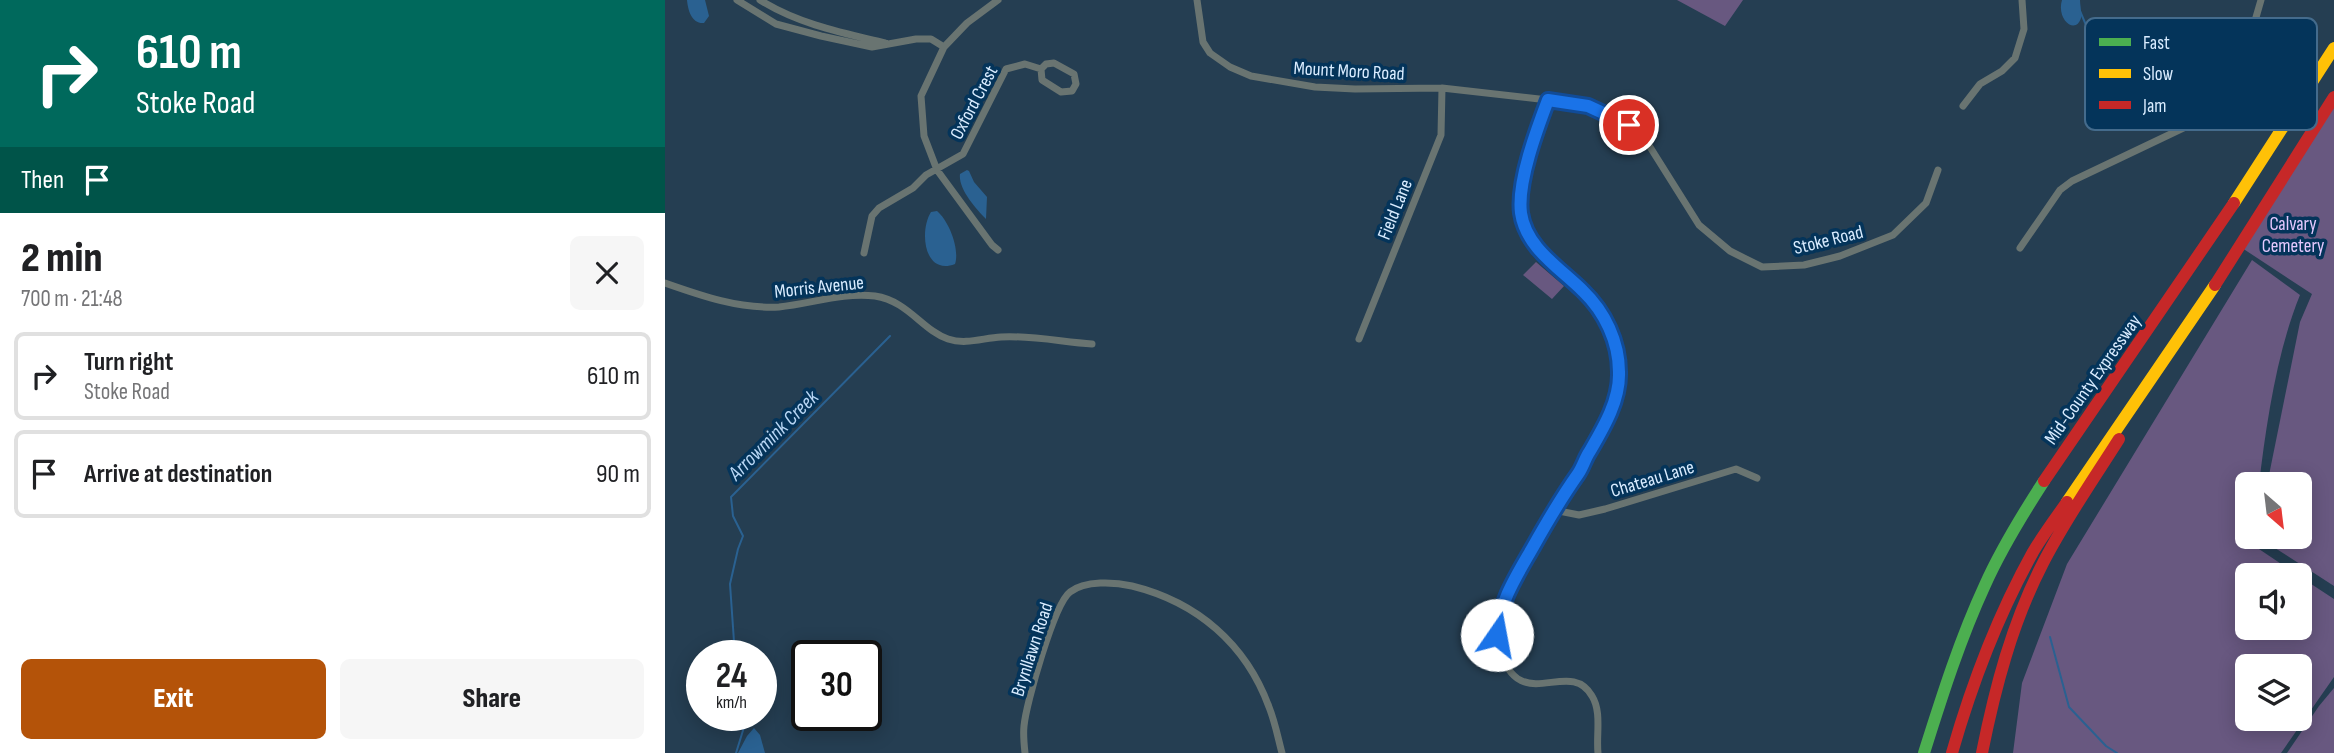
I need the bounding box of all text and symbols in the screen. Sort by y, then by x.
legend [2085,18,2317,130]
text: 610 m [136,24,242,83]
icon: right [21,28,112,119]
text: Fast [2143,32,2170,55]
street label: Mount Moro Road [1293,57,1405,86]
street label: Oxford Crest [945,62,1003,143]
text: Slow [2143,63,2173,86]
text: Stoke Road [136,84,255,123]
pin [1599,95,1659,155]
text: Jam [2142,95,2166,118]
icon: arrive [1610,106,1648,144]
icon: arrive [78,161,116,199]
text: Then [21,165,64,196]
street label: Field Lane [1373,176,1418,243]
park label: Calvary Cemetery [2262,213,2325,258]
street label: Stoke Road [1791,221,1866,260]
text: 2 min [21,233,102,284]
button: close [570,236,644,310]
street label: Morris Avenue [773,271,865,304]
text: 700 m · 21:48 [21,285,123,313]
street label: Mid-County Expressway [2040,310,2147,449]
text: Turn right [84,347,173,378]
icon: right [25,357,63,395]
text: 610 m [587,361,640,392]
text: Stoke Road [84,378,170,406]
water label: Arrowmink Creek [722,384,825,486]
icon: arrive [25,455,63,493]
street label: Chateau Lane [1608,456,1697,503]
text: Arrive at destination [84,459,272,490]
text: 90 m [596,459,640,490]
north arrow [2235,472,2312,550]
map controls [2235,472,2312,731]
button: sound [2235,563,2312,640]
position arrow [1460,598,1534,672]
street label: Brynllawn Road [1006,600,1058,699]
speed limit sign: 30 [791,640,882,731]
button: layers [2235,654,2312,731]
text: 24 [716,655,747,698]
button: Exit [21,659,326,739]
button: Share [340,659,644,739]
text: km/h [716,692,747,713]

